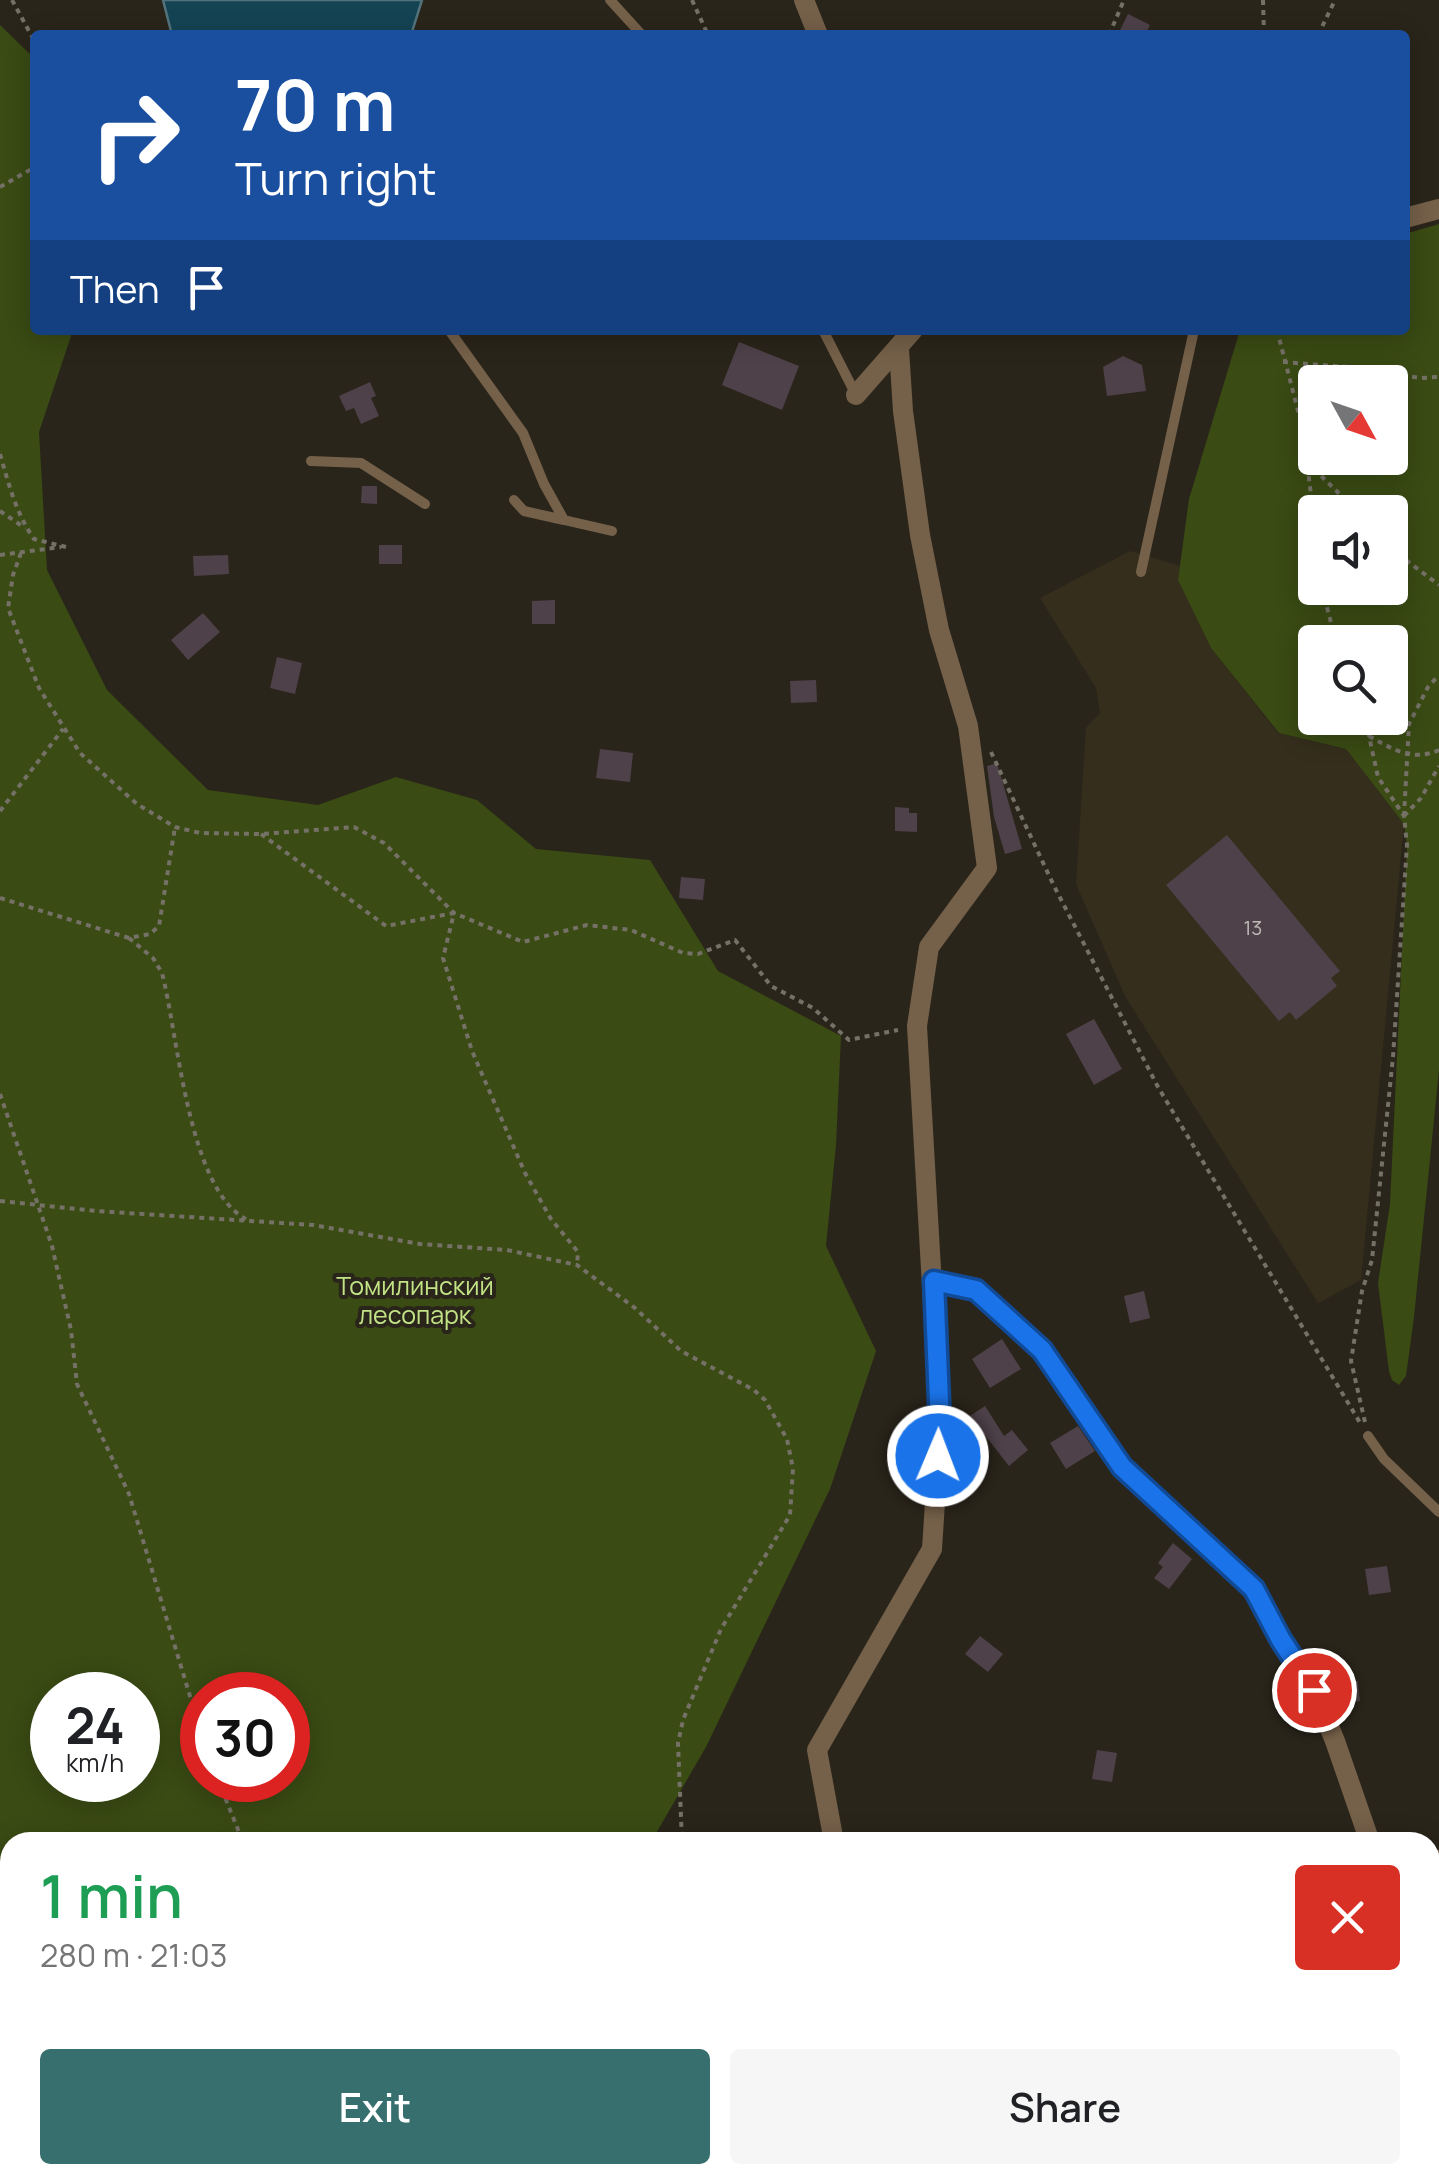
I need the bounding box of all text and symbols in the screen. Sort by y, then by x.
text: 70 m [235,56,395,152]
icon: right [70,70,200,200]
text: Turn right [235,147,436,209]
icon: arrive [179,260,234,315]
text: Then [70,262,159,314]
north arrow [1298,365,1408,475]
map controls [1298,365,1408,735]
button: sound [1298,495,1408,605]
button: search [1298,625,1408,735]
house number: 13 [1244,914,1262,941]
park label: Томилинский лесопарк [336,1268,494,1332]
position arrow [886,1404,990,1508]
pin [1272,1648,1357,1733]
icon: arrive [1287,1663,1342,1718]
speed limit sign: 30 [180,1672,310,1802]
text: 24 [65,1691,125,1759]
text: km/h [66,1745,124,1780]
text: 1 min [40,1854,183,1936]
button: close [1295,1865,1400,1970]
text: 280 m · 21:03 [40,1933,227,1977]
button: Exit [40,2049,710,2164]
button: Share [730,2049,1400,2164]

